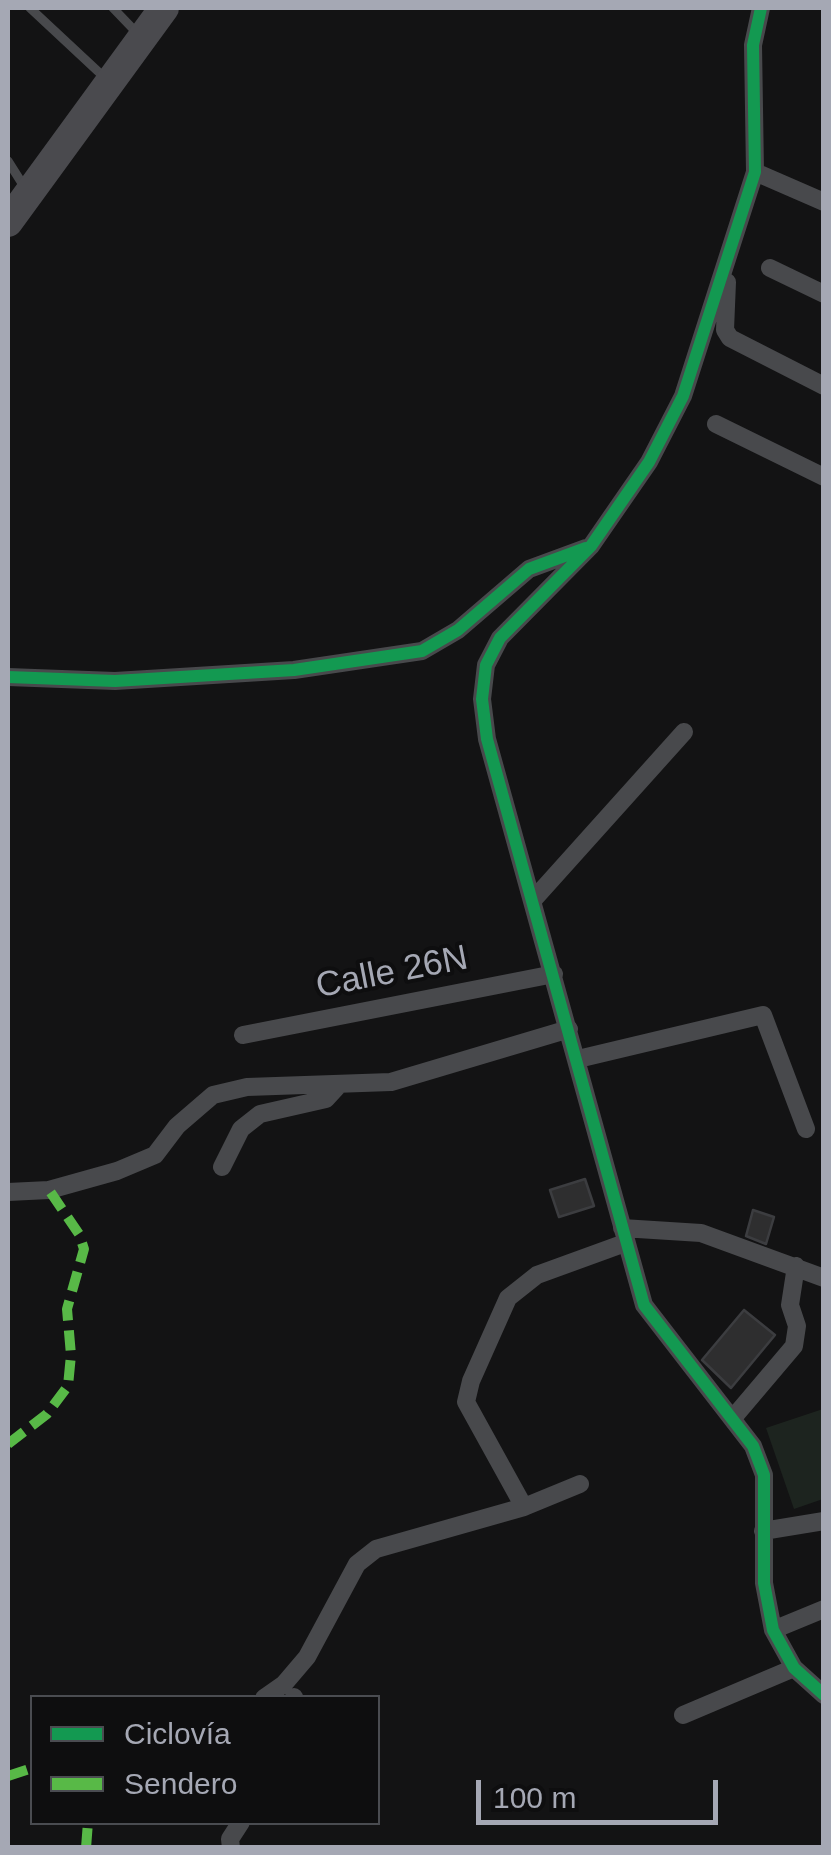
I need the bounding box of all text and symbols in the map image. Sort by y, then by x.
street label: Calle 26N [313,938,471,1008]
legend [30,1695,380,1825]
text: Ciclovía [124,1717,231,1750]
scale bar [481,1760,724,1822]
text: Sendero [124,1767,237,1800]
text: 100 m [493,1781,576,1814]

